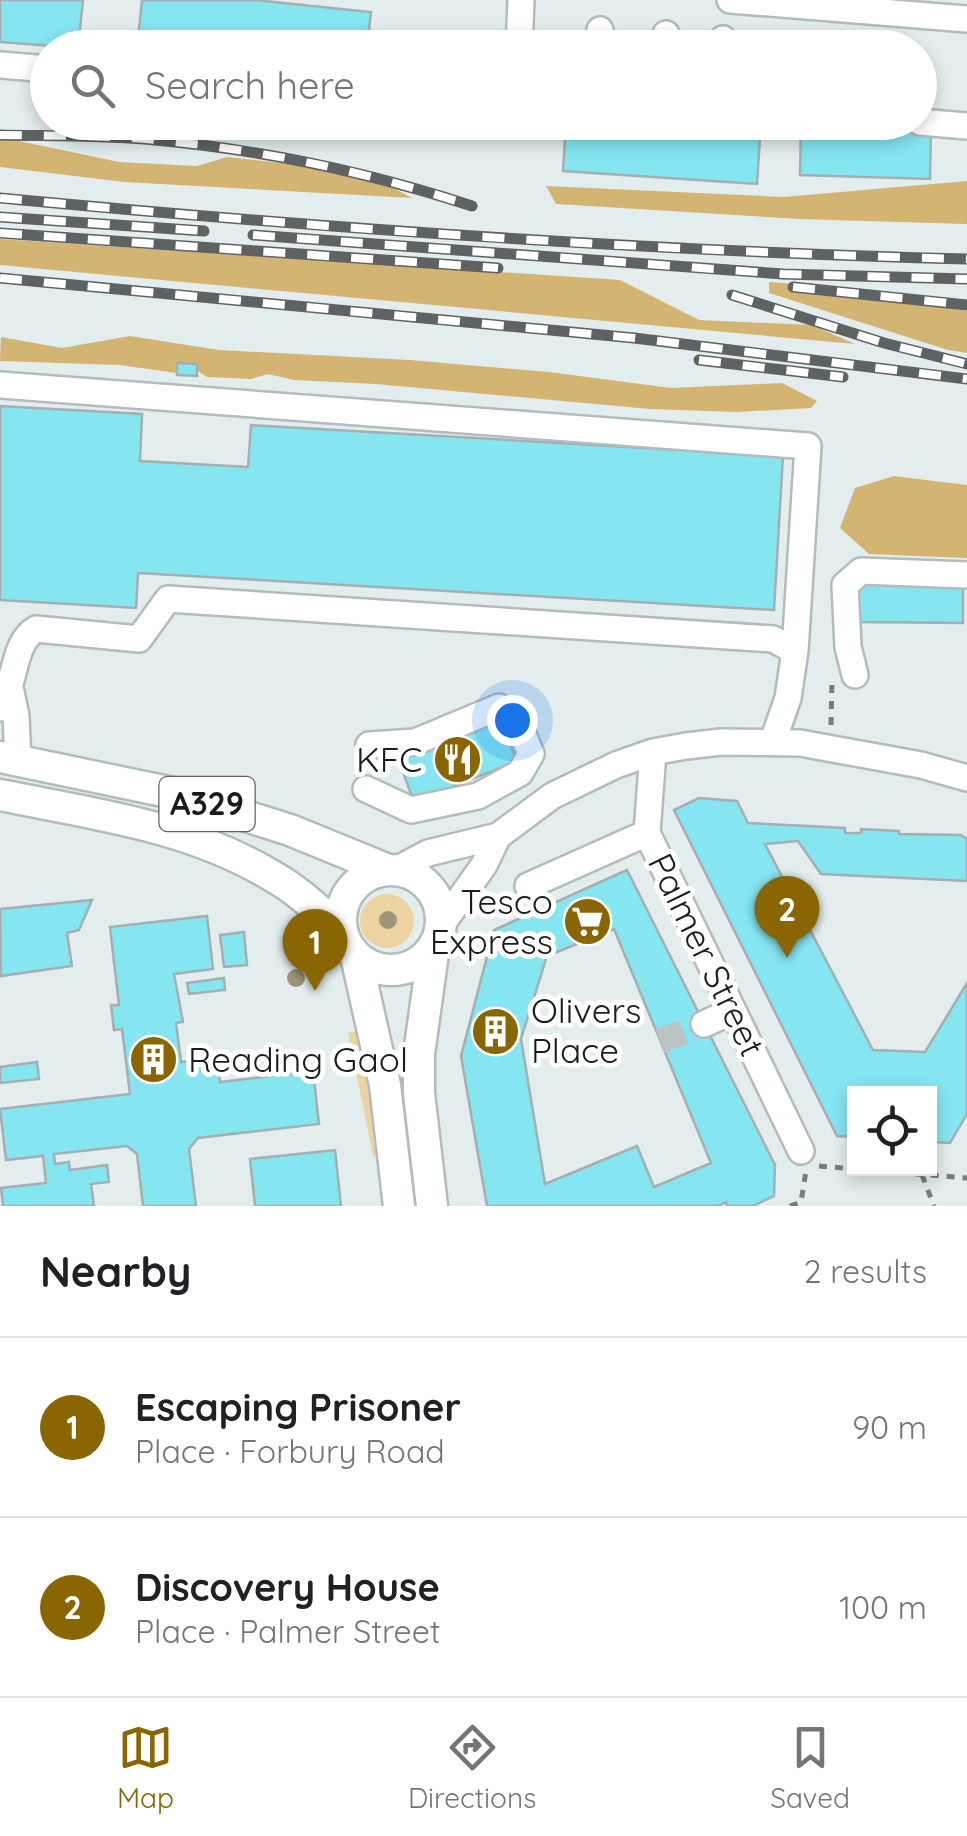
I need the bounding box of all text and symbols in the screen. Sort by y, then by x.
search box [30,30,937,140]
icon: search [65,58,120,113]
text: Search here [145,61,355,109]
your location [487,695,538,746]
restaurant icon: KFC [431,734,483,786]
place label: KFC [356,737,422,781]
road number: A329 [160,777,254,831]
street label: Palmer Street [639,846,775,1063]
pin: 2 [754,876,820,958]
place label: Tesco Express [430,879,553,963]
supermarket icon: Tesco Express [562,896,614,948]
pin: 1 [282,908,348,991]
place label: Olivers Place [531,988,641,1072]
building icon: Olivers Place [470,1005,522,1057]
building icon: Reading Gaol [127,1034,179,1086]
place label: Reading Gaol [188,1037,408,1081]
map controls [847,1086,937,1176]
button: locate [847,1086,937,1176]
text: Nearby [40,1245,191,1298]
text: 2 results [804,1251,927,1291]
text: Escaping Prisoner [135,1383,461,1431]
text: 1 [66,1407,79,1447]
text: 90 m [852,1407,927,1447]
text: Place · Forbury Road [135,1431,445,1471]
text: Discovery House [135,1563,440,1611]
text: 2 [63,1587,82,1627]
text: 100 m [839,1587,927,1627]
text: Place · Palmer Street [135,1611,441,1651]
tab: Map [117,1720,174,1815]
tab: Directions [408,1720,536,1815]
tab: Saved [770,1720,850,1815]

